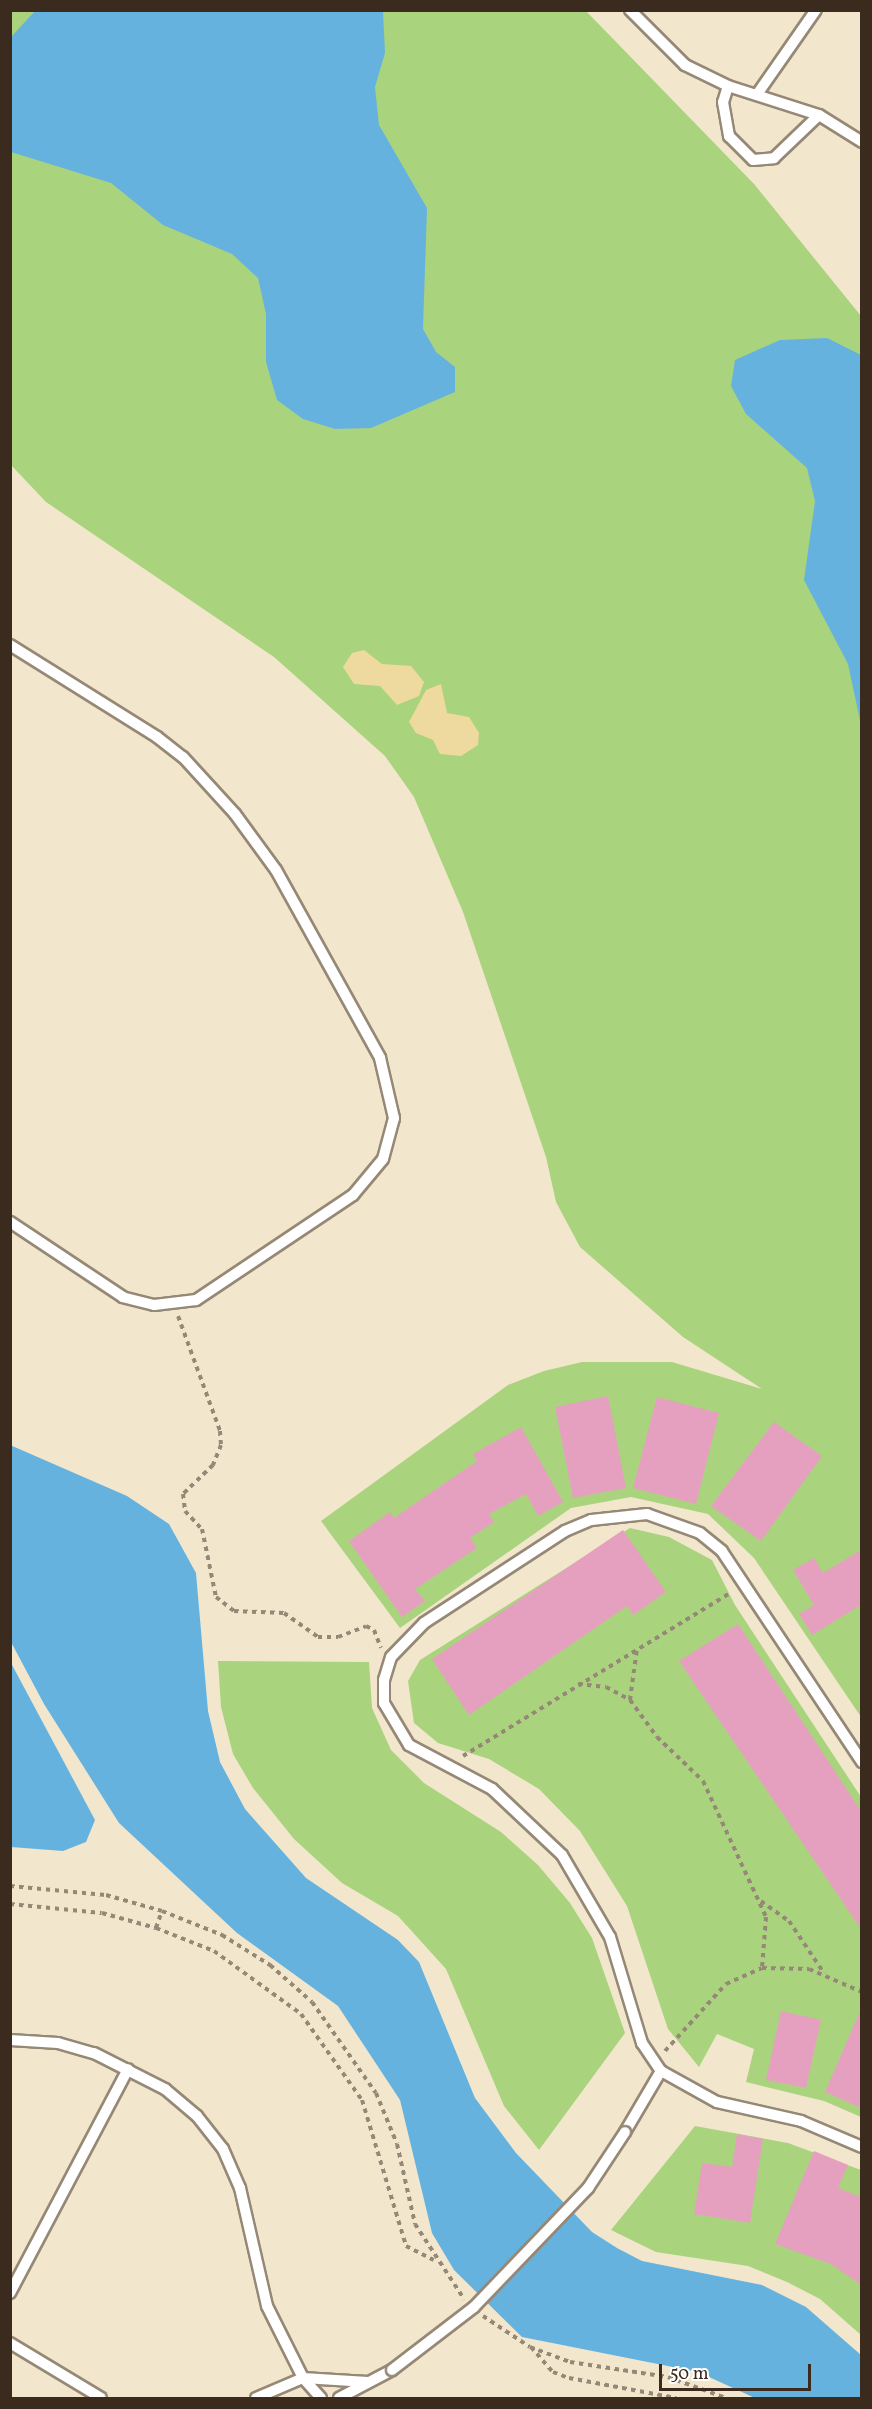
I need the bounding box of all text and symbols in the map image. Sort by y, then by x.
scale bar [662,2352,814,2390]
text: 50 m [670,2362,709,2387]

